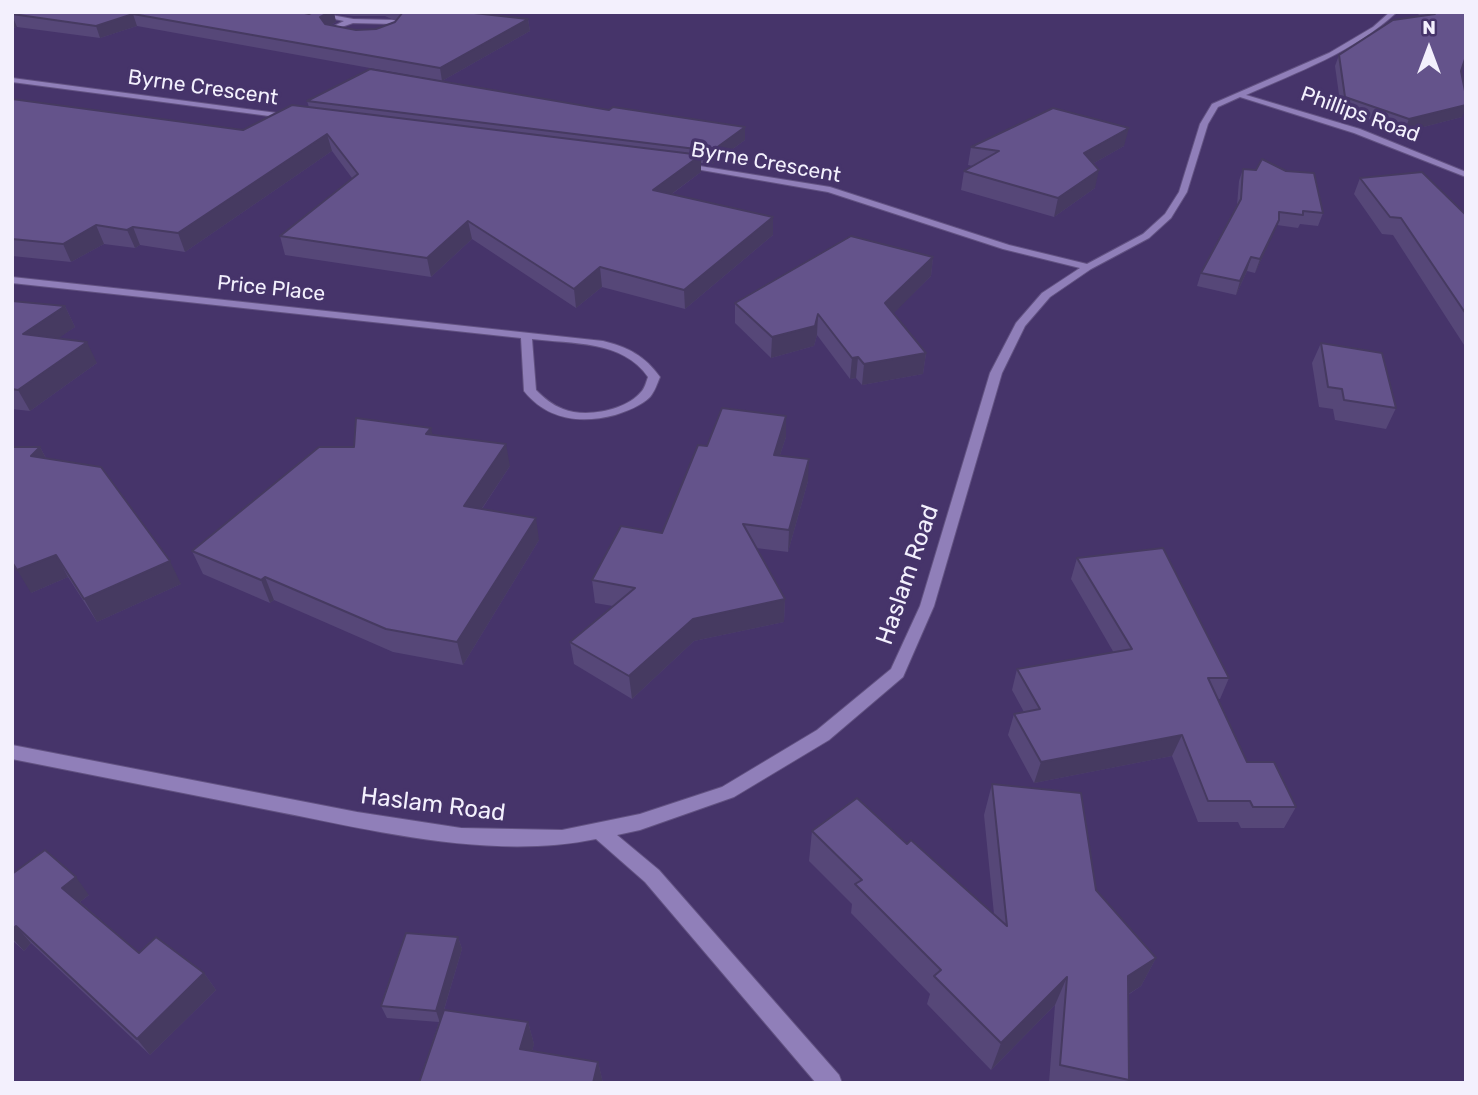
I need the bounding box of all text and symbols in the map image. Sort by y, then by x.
north arrow [1394,14,1464,84]
text: N [1422,16,1436,39]
street label: Byrne Crescent [126,65,280,111]
street label: Phillips Road [1297,82,1423,148]
street label: Byrne Crescent [689,137,843,189]
street label: Price Place [216,271,326,307]
street label: Haslam Road [871,501,945,649]
street label: Haslam Road [359,782,507,828]

